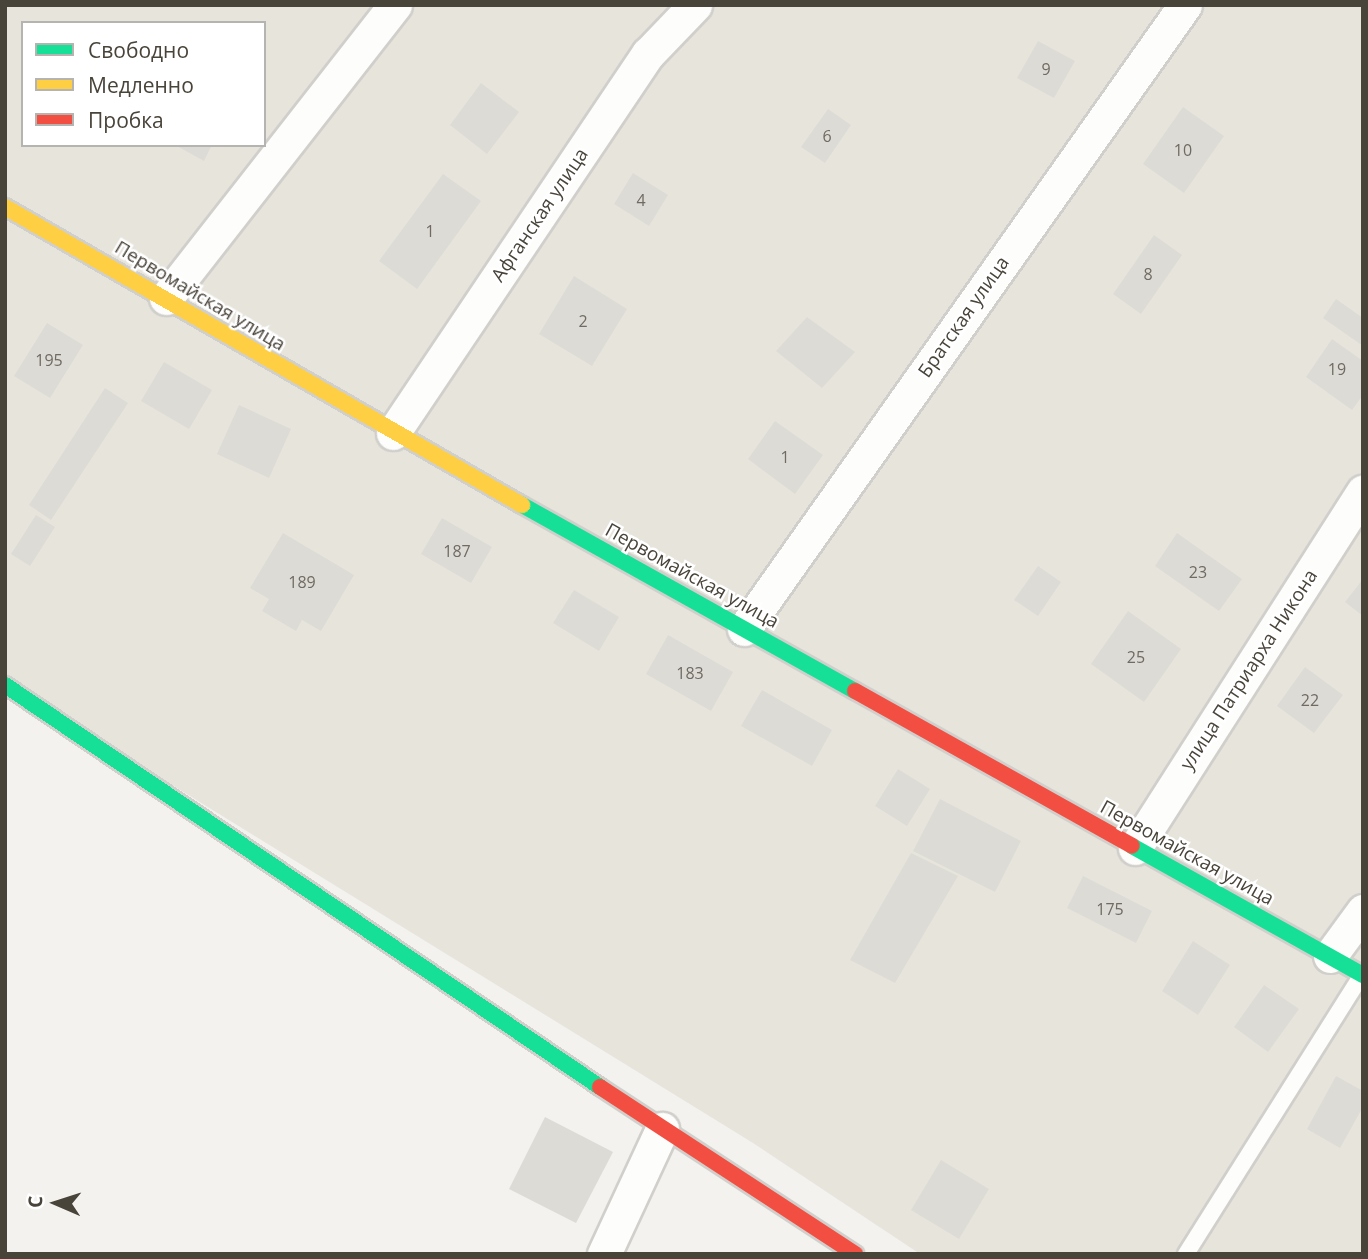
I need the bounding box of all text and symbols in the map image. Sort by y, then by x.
legend [21,21,266,147]
text: Свободно [88,36,189,64]
house number: 9 [1041,59,1051,79]
text: Медленно [88,71,194,99]
text: Пробка [88,106,164,134]
house number: 6 [822,126,832,146]
house number: 10 [1174,140,1192,160]
street label: Афганская улица [487,144,593,286]
house number: 4 [636,190,646,210]
house number: 1 [425,221,435,241]
street label: Первомайская улица [111,236,289,356]
street label: Братская улица [914,252,1014,382]
house number: 8 [1143,264,1153,284]
house number: 2 [578,311,588,331]
house number: 195 [35,350,63,370]
house number: 19 [1328,359,1346,379]
house number: 1 [780,447,790,467]
street label: Первомайская улица [601,519,783,633]
house number: 187 [443,541,471,561]
house number: 23 [1189,562,1207,582]
street label: улица Патриарха Никона [1176,565,1322,775]
house number: 189 [288,572,316,592]
house number: 25 [1127,647,1145,667]
house number: 183 [676,663,704,683]
house number: 22 [1301,690,1319,710]
street label: Первомайская улица [1096,796,1278,910]
house number: 175 [1096,899,1124,919]
north arrow [21,1168,91,1238]
text: С [22,1195,48,1209]

